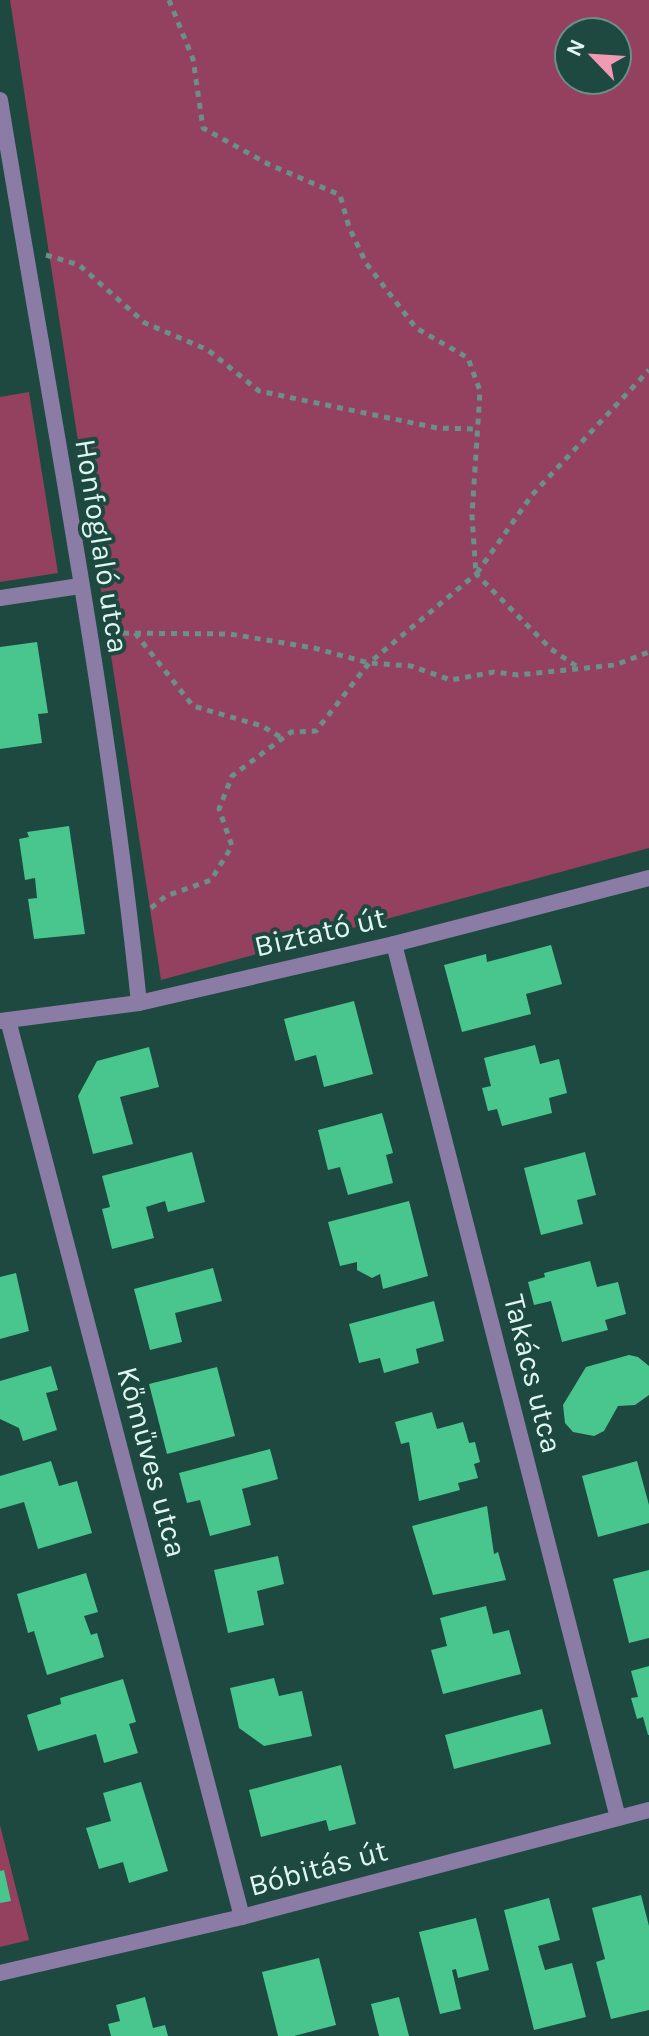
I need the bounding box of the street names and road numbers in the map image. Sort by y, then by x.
street label: Honfoglaló utca [67,436,137,656]
street label: Biztató út [251,899,389,965]
street label: Takács utca [496,1291,570,1457]
street label: Kőműves utca [109,1363,195,1561]
street label: Bóbitás út [245,1832,391,1904]

